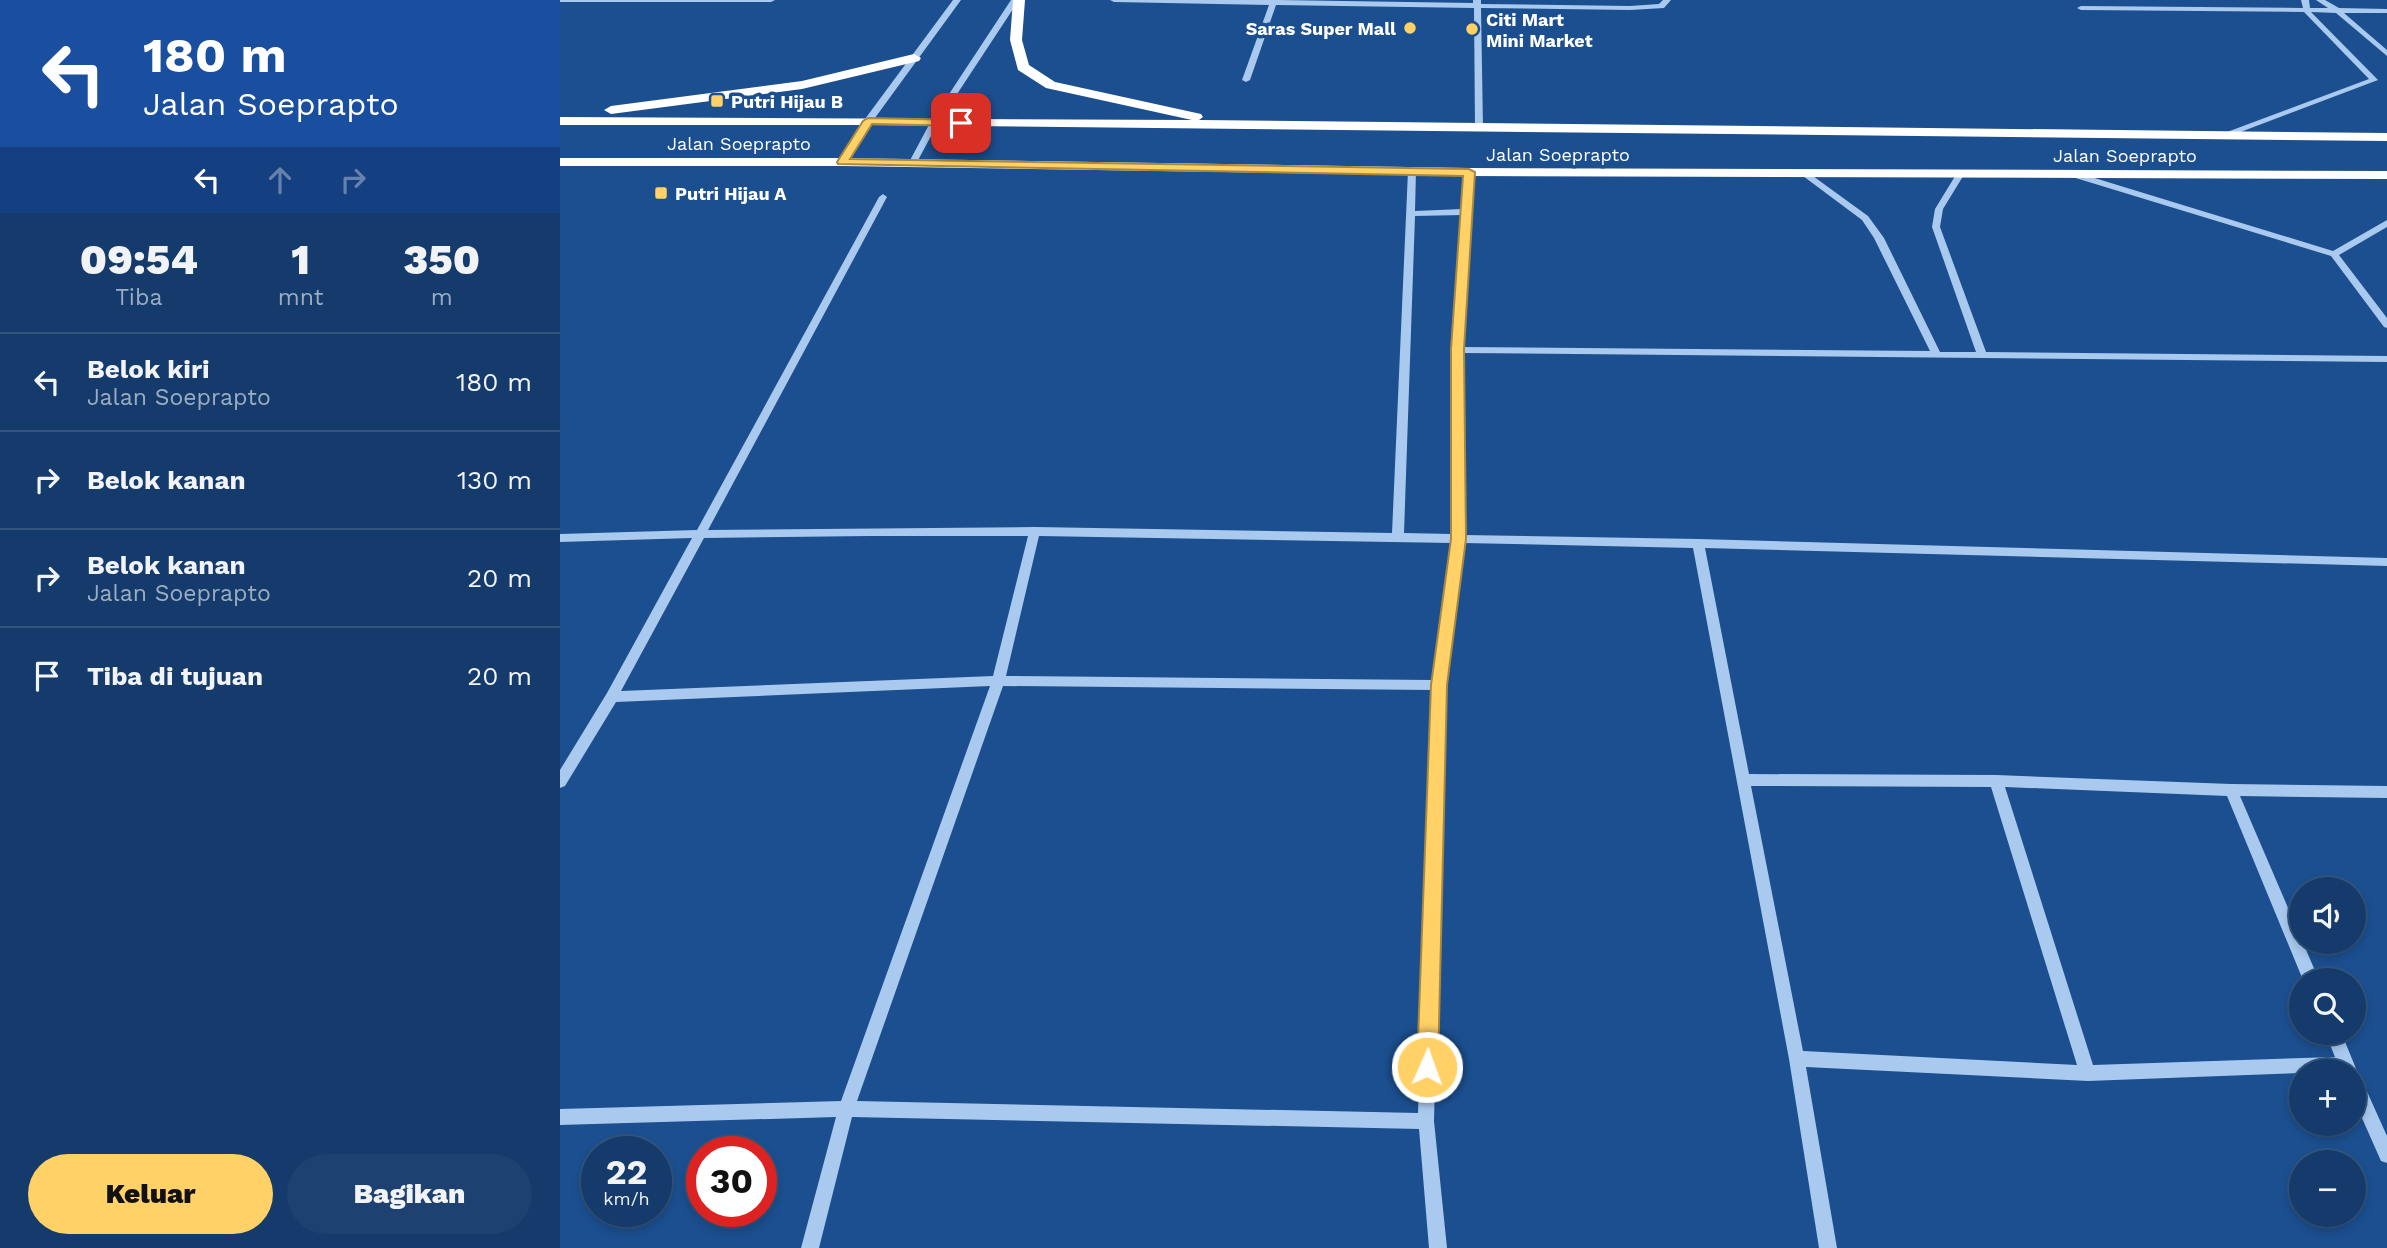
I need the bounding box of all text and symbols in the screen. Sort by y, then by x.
place label: Citi Mart Mini Market [1486,9,1593,51]
place label: Saras Super Mall [1246,18,1396,39]
marker: Saras Super Mall [1402,20,1418,36]
marker: Citi Mart Mini Market [1464,21,1480,37]
text: 180 m [143,26,287,84]
icon: left [28,28,119,119]
text: Jalan Soeprapto [143,85,399,123]
place label: Putri Hijau B [731,91,843,112]
marker: Putri Hijau B [709,93,725,109]
pin [931,93,991,153]
icon: arrive [942,104,980,142]
street label: Jalan Soeprapto [667,133,811,154]
street label: Jalan Soeprapto [1486,144,1630,165]
street label: Jalan Soeprapto [2053,145,2197,166]
icon: left [188,161,226,199]
icon: ahead [261,161,299,199]
icon: right [334,161,372,199]
place label: Putri Hijau A [675,183,787,204]
marker: Putri Hijau A [653,185,669,201]
text: 09:54 [80,235,198,284]
text: 1 [291,235,310,284]
text: 350 [403,235,480,284]
text: Tiba [115,284,162,311]
text: mnt [278,284,323,311]
text: m [431,284,453,311]
text: Belok kiri [87,354,210,384]
icon: left [28,363,66,401]
text: 180 m [456,367,532,397]
text: Jalan Soeprapto [87,384,271,411]
icon: right [28,461,66,499]
text: Belok kanan [87,465,246,495]
text: 130 m [457,465,532,495]
text: Belok kanan [87,550,246,580]
icon: right [28,559,66,597]
text: 20 m [467,563,532,593]
text: Jalan Soeprapto [87,580,271,607]
icon: arrive [28,657,66,695]
text: Tiba di tujuan [87,661,263,691]
text: 20 m [467,661,532,691]
map controls [2289,877,2366,1227]
button: sound [2289,877,2366,954]
button: search [2289,968,2366,1045]
position arrow [1390,1030,1464,1104]
button: + [2289,1059,2366,1136]
speed limit sign: 30 [686,1136,777,1227]
button: − [2289,1150,2366,1227]
text: 22 [606,1151,647,1193]
button: Keluar [28,1154,273,1234]
button: Bagikan [287,1154,532,1234]
text: km/h [603,1188,650,1209]

